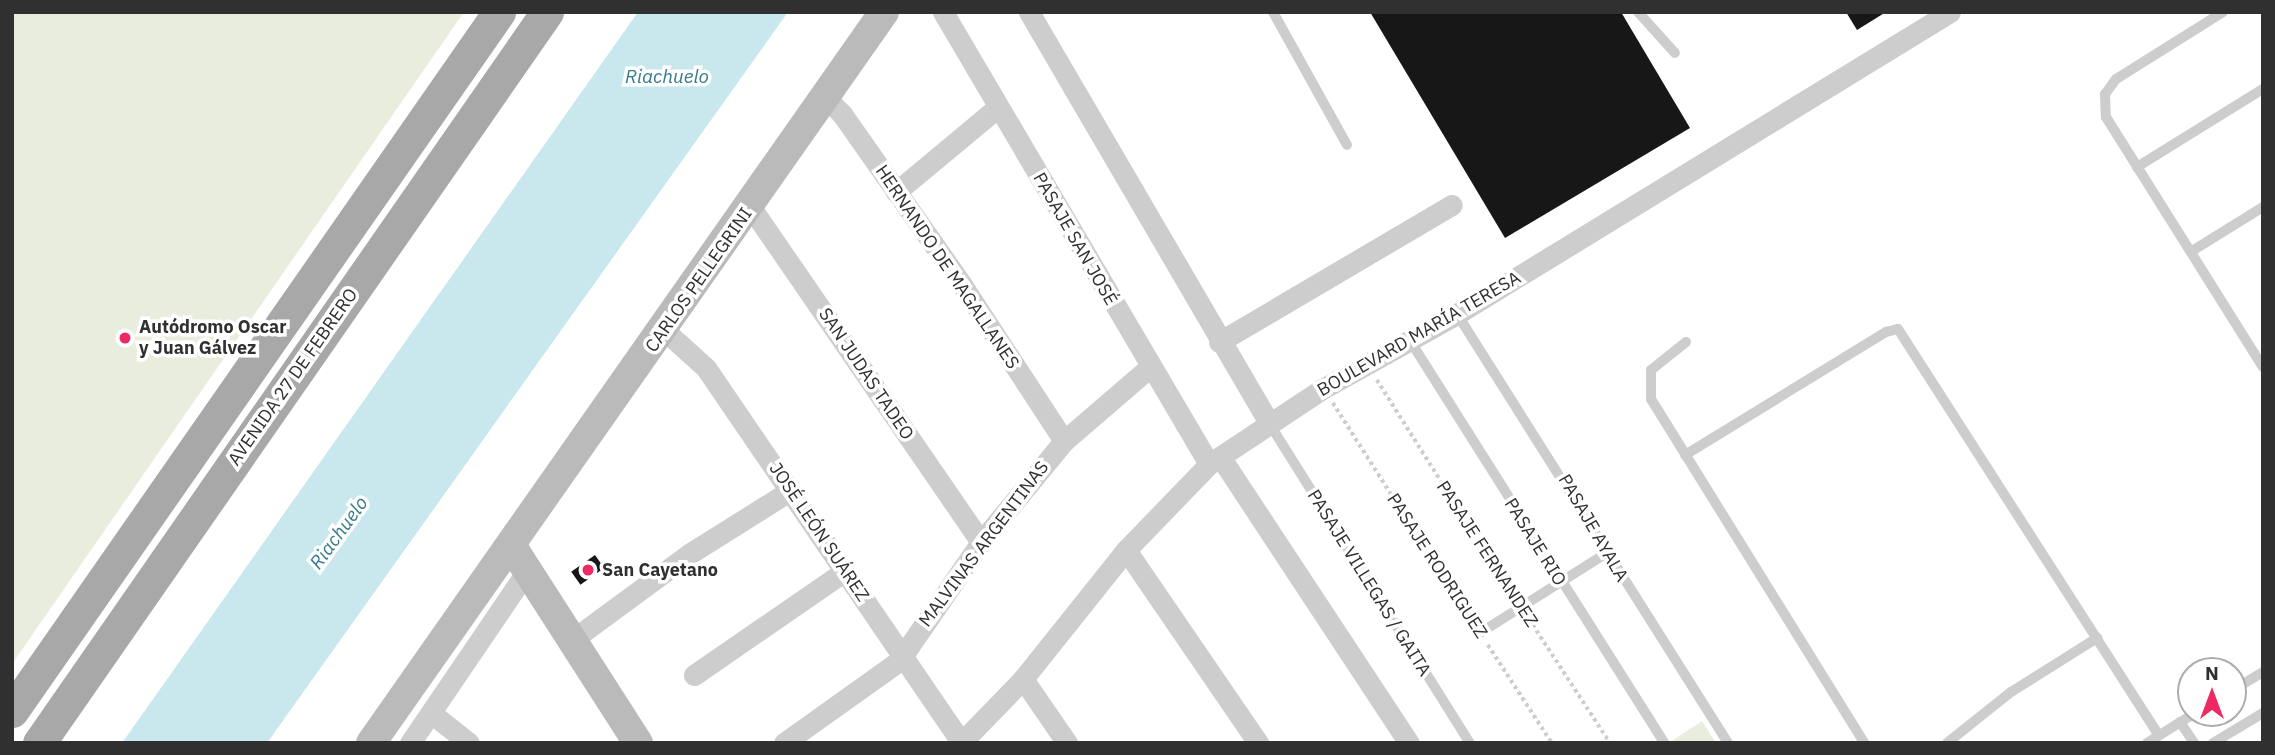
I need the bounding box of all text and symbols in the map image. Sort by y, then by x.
water label: Riachuelo [625,66,709,88]
street label: HERNANDO DE MAGALLANES [871,161,1023,373]
street label: PASAJE SAN JOSÉ [1028,169,1122,309]
street label: CARLOS PELLEGRINI [641,204,757,356]
street label: BOULEVARD MARÍA TERESA [1314,267,1524,401]
street label: AVENIDA 27 DE FEBRERO [224,284,362,470]
street label: SAN JUDAS TADEO [814,304,918,444]
place label: Autódromo Oscar y Juan Gálvez [139,317,287,360]
marker: Autódromo Oscar y Juan Gálvez [117,330,133,346]
street label: MALVINAS ARGENTINAS [915,457,1053,631]
street label: JOSÉ LEÓN SUÁREZ [765,458,873,606]
street label: PASAJE AYALA [1554,471,1632,585]
street label: PASAJE FERNANDEZ [1432,477,1542,631]
street label: PASAJE VILLEGAS / GAITA [1303,486,1435,680]
street label: PASAJE RODRIGUEZ [1382,490,1492,642]
water label: Riachuelo [305,492,373,574]
street label: PASAJE RIO [1500,494,1570,590]
place label: San Cayetano [602,559,718,581]
marker: San Cayetano [580,562,596,578]
north arrow [2177,657,2247,727]
text: N [2205,661,2219,685]

